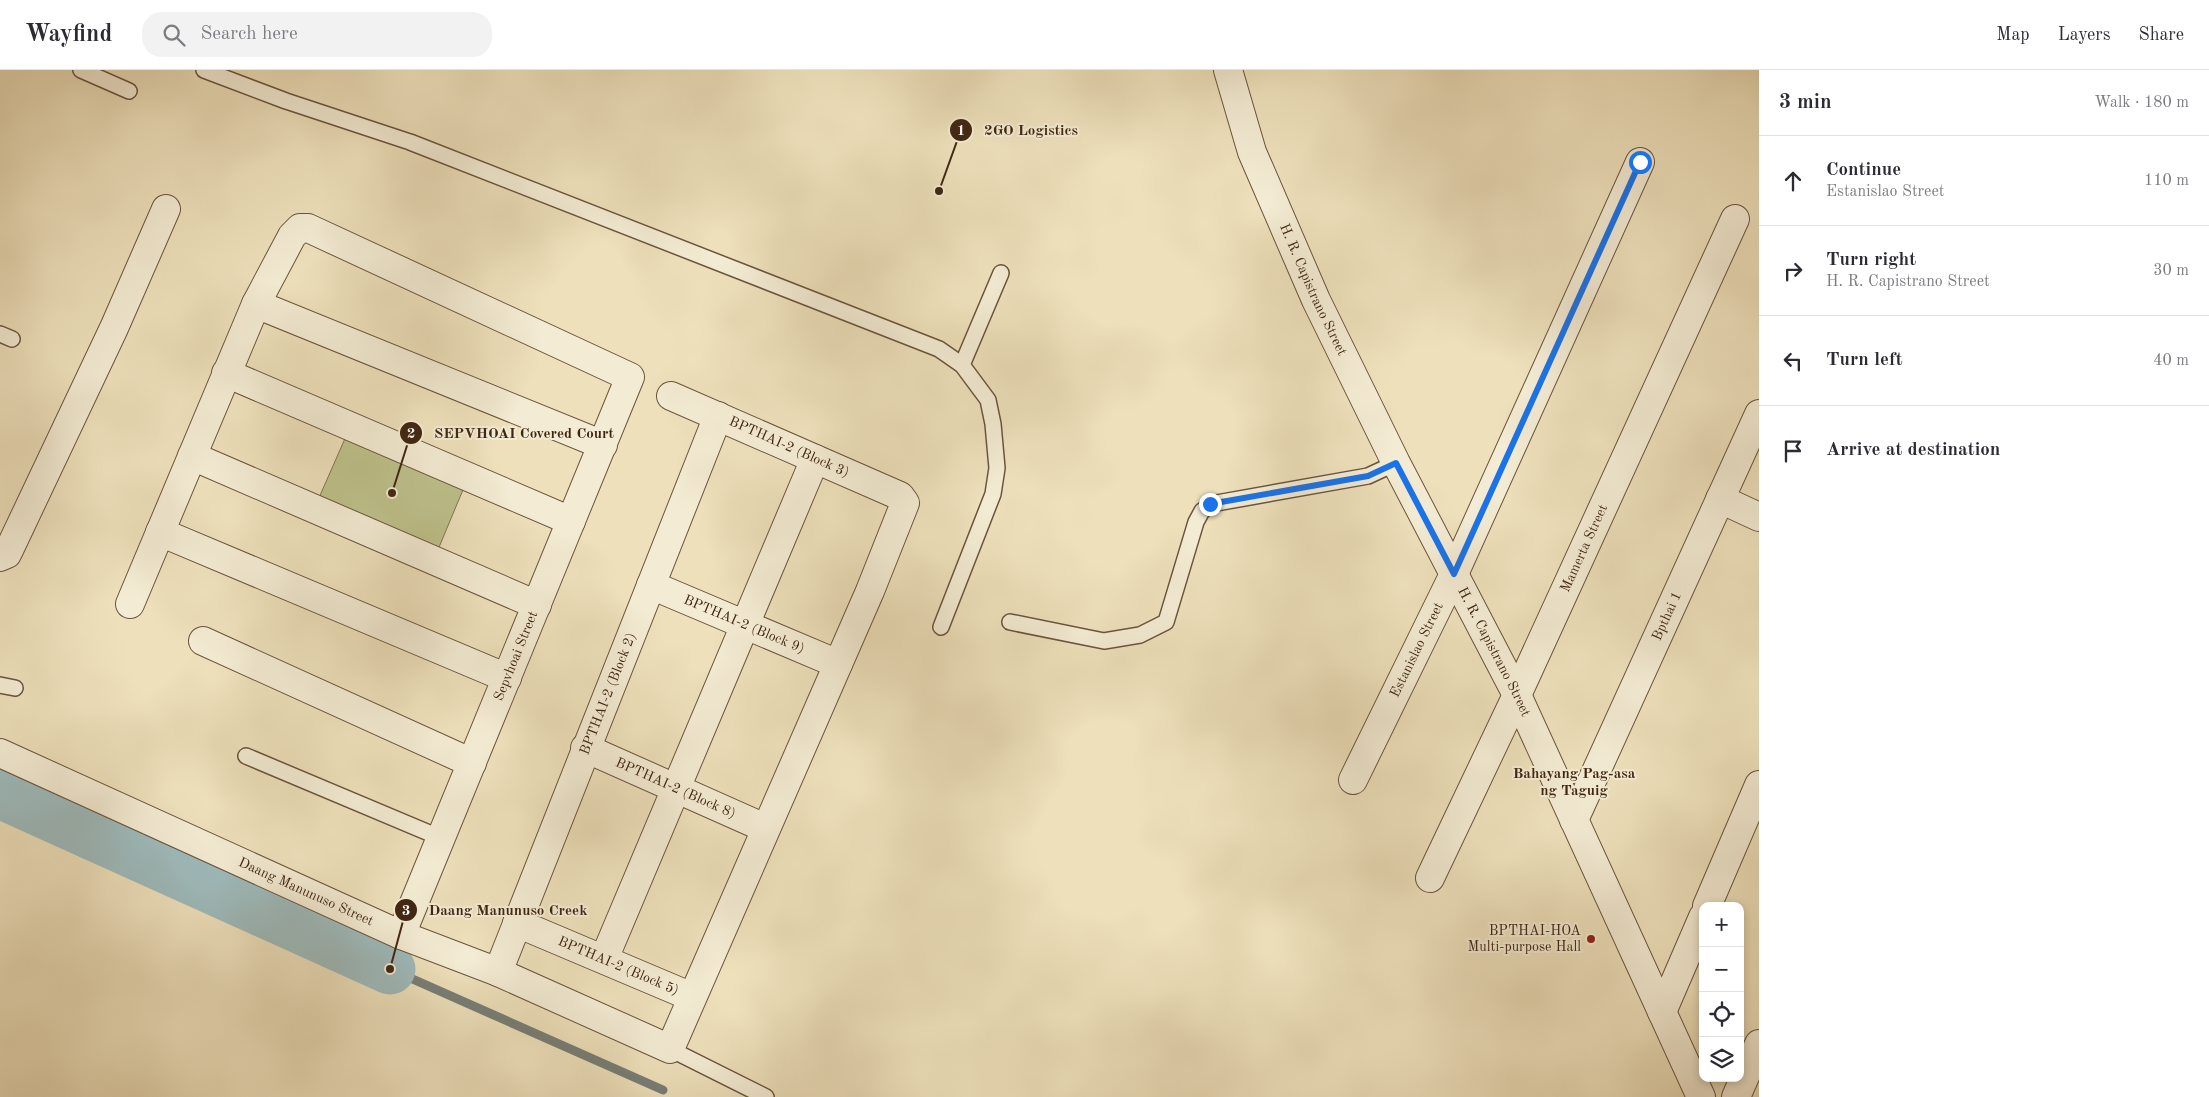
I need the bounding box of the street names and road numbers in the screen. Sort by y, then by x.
street label: H. R. Capistrano Street [1277,222,1349,358]
street label: BPTHAI-2 (Block 3) [727,414,851,480]
street label: Mamerta Street [1558,502,1610,594]
street label: H. R. Capistrano Street [1455,585,1533,719]
street label: Bpthai 1 [1650,590,1684,643]
street label: BPTHAI-2 (Block 9) [681,593,807,656]
street label: Estanislao Street [1388,600,1446,699]
street label: Sepvhoai Street [492,609,540,703]
street label: BPTHAI-2 (Block 2) [578,631,638,757]
street label: BPTHAI-2 (Block 8) [613,755,738,821]
street label: Daang Manunuso Street [236,855,376,929]
street label: BPTHAI-2 (Block 5) [556,934,681,998]

